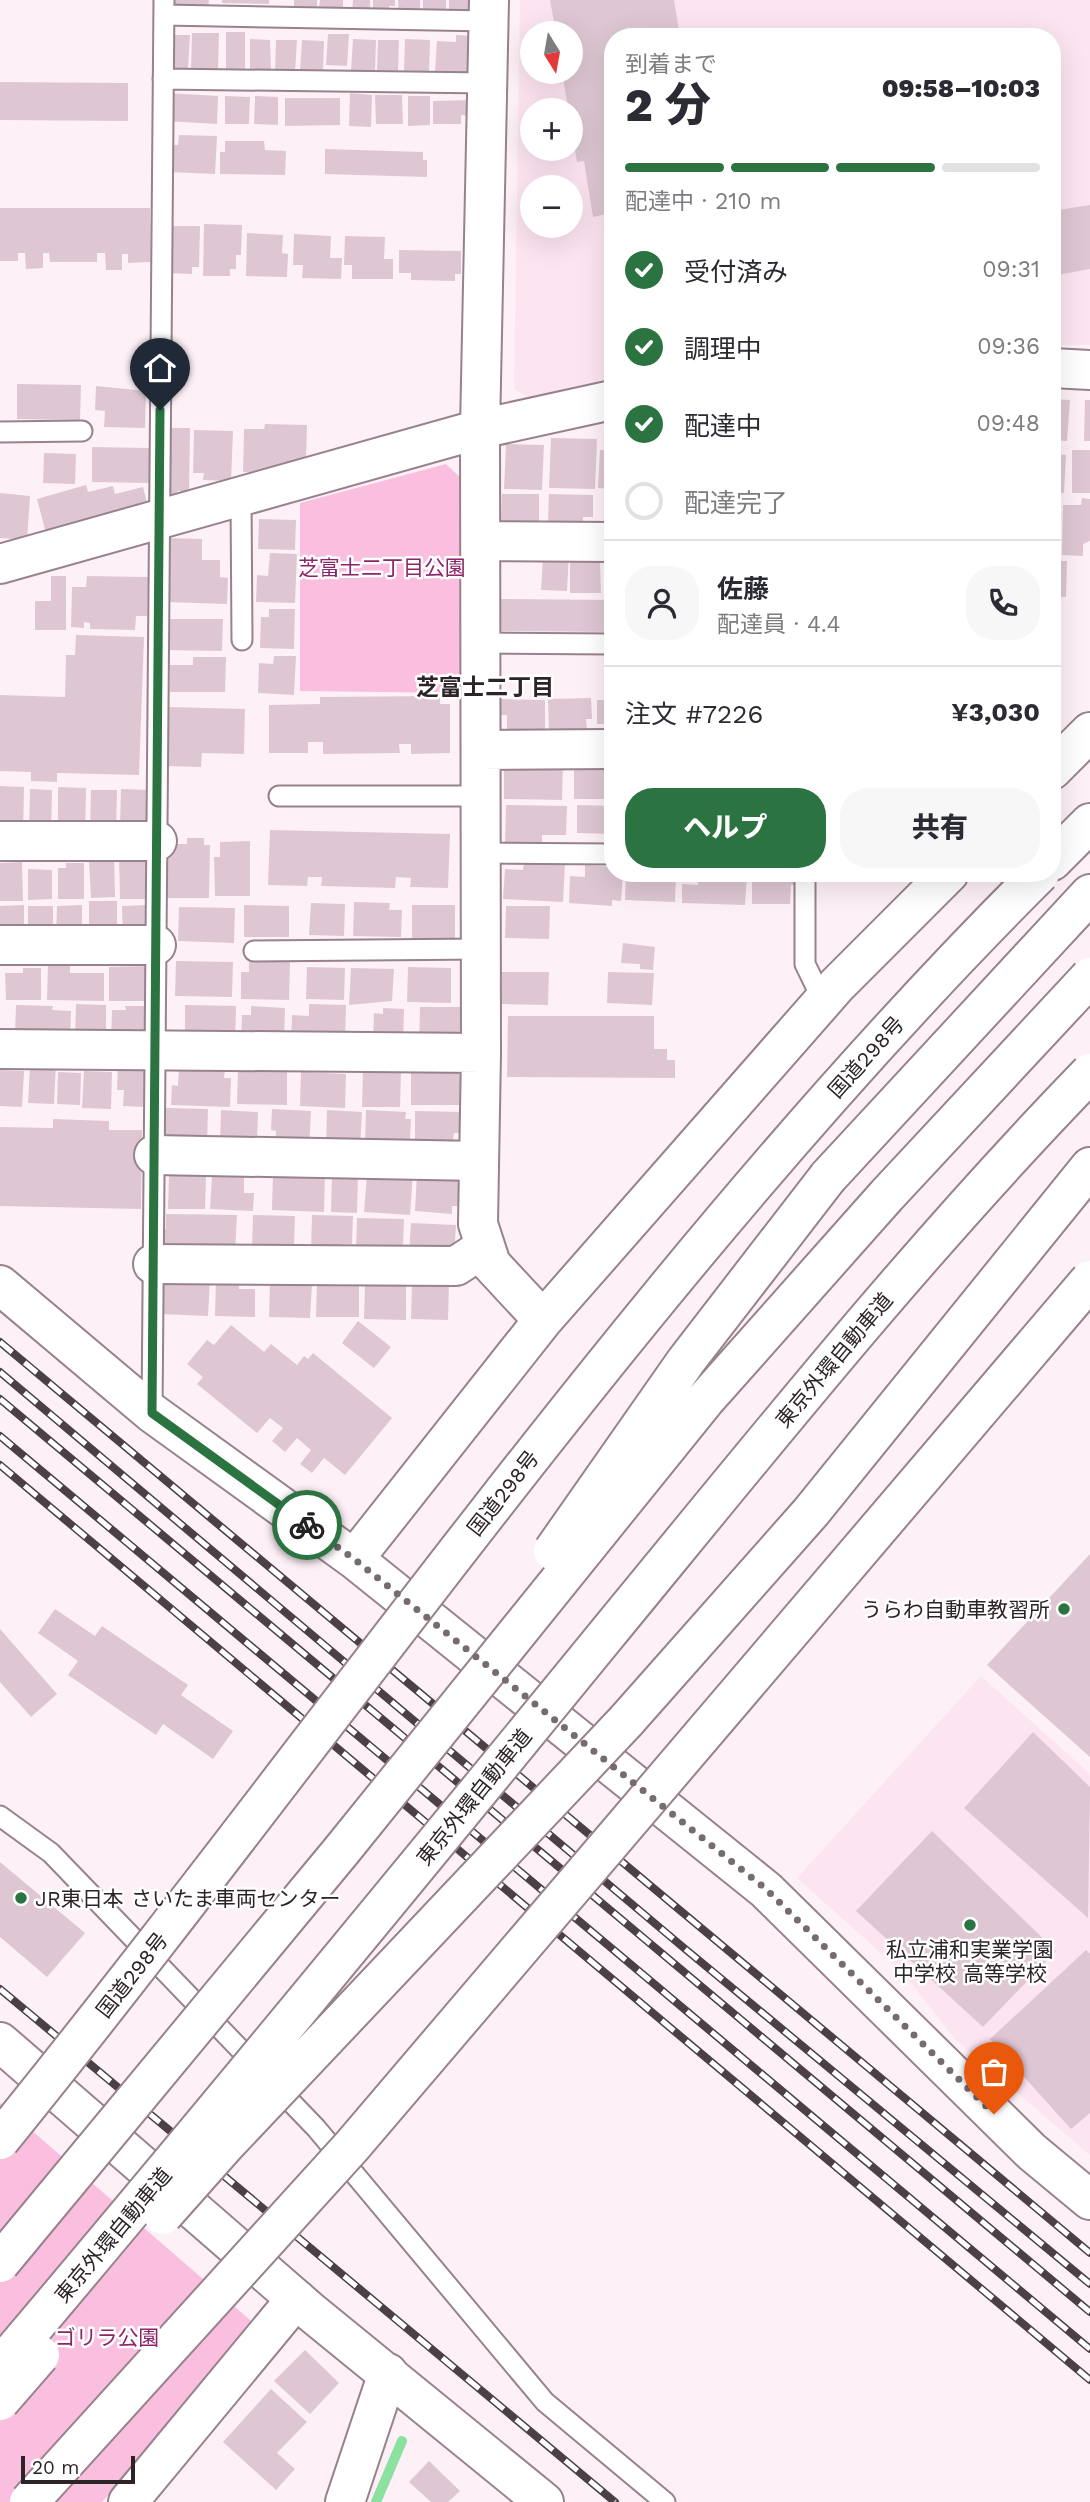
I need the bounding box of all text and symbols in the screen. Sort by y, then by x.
north arrow [520,21,583,84]
map controls [520,21,583,238]
text: 到着まで [625,51,717,78]
text: 09:58–10:03 [882,73,1040,103]
text: 2 分 [625,78,711,132]
button: + [520,98,583,161]
button: − [520,175,583,238]
text: 配達中 · 210 m [625,188,781,215]
icon: check [625,251,663,289]
text: 09:31 [982,256,1040,283]
text: 受付済み [684,257,788,287]
icon: check [625,328,663,366]
text: 09:36 [977,333,1040,360]
text: 調理中 [684,334,762,364]
pin [130,338,190,410]
icon: home [141,349,179,387]
icon: check [625,405,663,443]
text: 09:48 [976,410,1040,437]
text: 配達中 [684,411,762,441]
text: 配達完了 [684,488,788,518]
park label: 芝富士二丁目公園 [298,555,466,580]
button: person [625,566,699,640]
button: phone [966,566,1040,640]
text: 佐藤 [717,574,769,604]
text: 配達員 · 4.4 [717,611,841,638]
district label: 芝富士二丁目 [416,674,554,701]
text: ¥3,030 [951,697,1040,727]
text: 注文 #7226 [625,699,763,729]
button: ヘルプ [625,788,826,868]
button: 共有 [840,788,1040,868]
street label: 国道298号 [823,1011,909,1103]
street label: 東京外環自動車道 [770,1288,898,1432]
street label: 国道298号 [462,1445,544,1541]
courier [272,1490,342,1560]
icon: bike [288,1506,326,1544]
place label: うらわ自動車教習所 [861,1597,1050,1622]
marker: うらわ自動車教習所 [1056,1601,1072,1617]
street label: 東京外環自動車道 [411,1724,537,1870]
place label: JR東日本 さいたま車両センター [35,1886,340,1911]
marker: JR東日本 さいたま車両センター [13,1890,29,1906]
marker: 私立浦和実業学園 中学校 高等学校 [962,1917,978,1933]
street label: 国道298号 [91,1927,173,2023]
place label: 私立浦和実業学園 中学校 高等学校 [886,1937,1054,1986]
pin [964,2042,1024,2114]
icon: bag [975,2053,1013,2091]
street label: 東京外環自動車道 [49,2163,177,2307]
park label: ゴリラ公園 [55,2325,160,2350]
scale bar [21,2453,135,2485]
text: 20 m [32,2456,79,2479]

